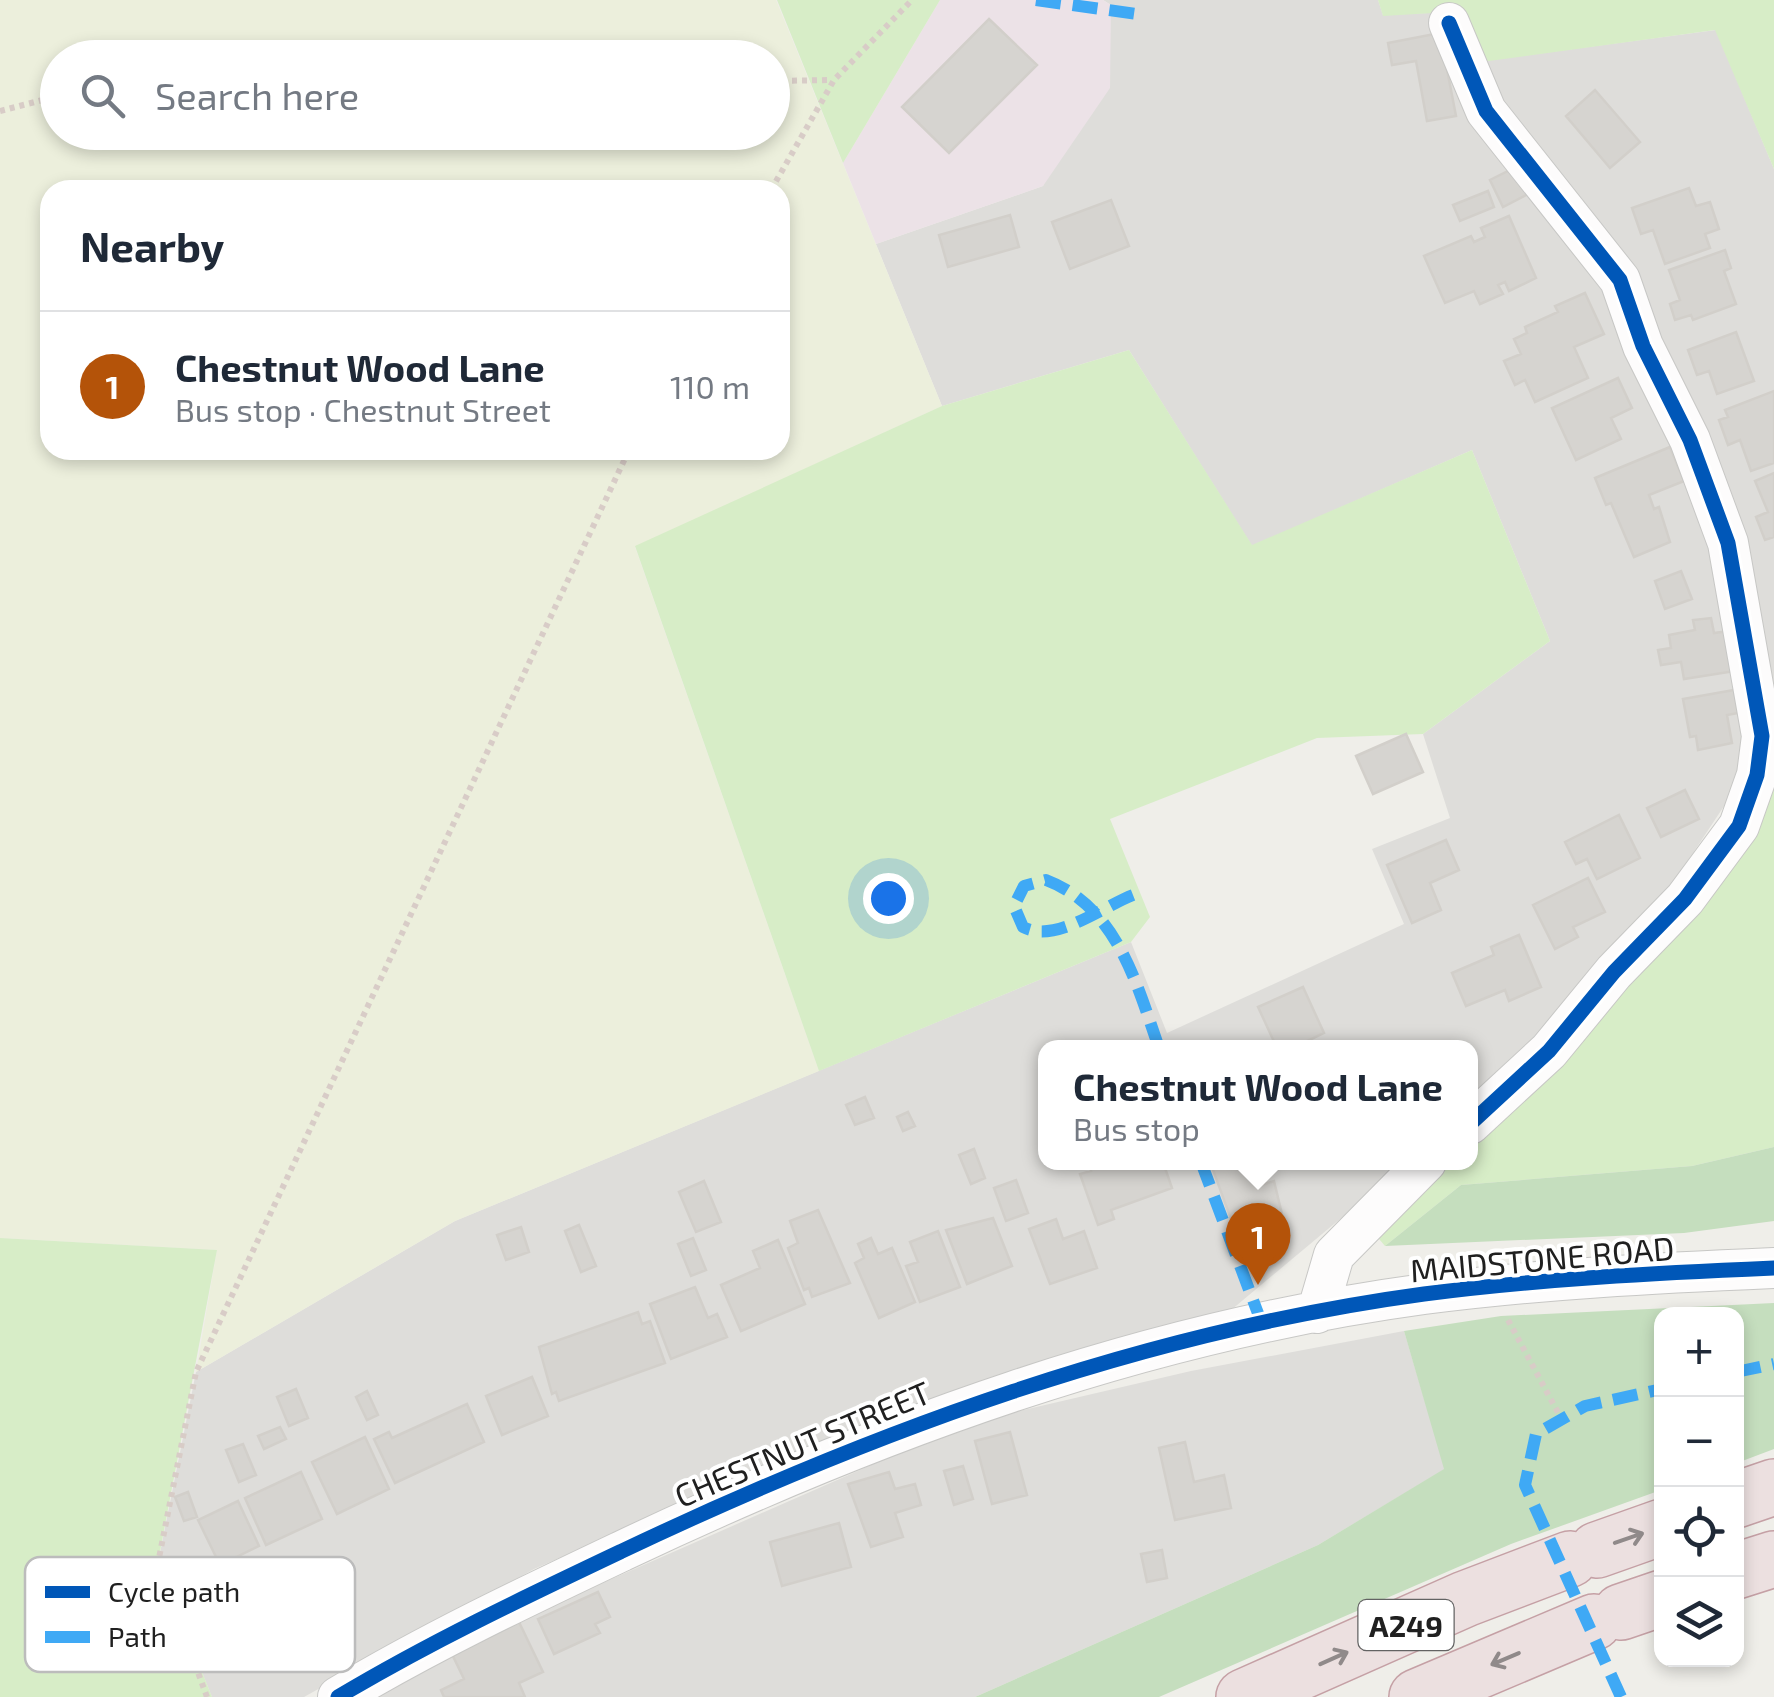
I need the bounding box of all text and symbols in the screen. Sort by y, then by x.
search box [40,40,790,150]
icon: search [75,68,130,123]
text: Search here [155,72,359,118]
text: Nearby [80,220,224,270]
text: Chestnut Wood Lane [175,344,545,390]
text: 1 [106,367,119,405]
text: 110 m [670,367,750,405]
text: Bus stop · Chestnut Street [175,390,551,428]
your location [863,873,914,924]
popup [1038,1040,1478,1170]
text: Chestnut Wood Lane [1073,1063,1443,1109]
text: Bus stop [1073,1109,1200,1147]
pin: 1 [1226,1202,1290,1285]
street label: MAIDSTONE ROAD [1408,1228,1676,1288]
map controls [1654,1307,1744,1667]
button: + [1654,1307,1744,1397]
street label: CHESTNUT STREET [669,1372,935,1514]
button: − [1654,1397,1744,1487]
button: locate [1654,1487,1744,1577]
one-way arrow [1613,1528,1644,1546]
legend [25,1557,355,1672]
text: Cycle path [108,1574,240,1608]
button: layers [1654,1577,1744,1667]
road number: A249 [1358,1600,1454,1650]
text: Path [108,1619,167,1653]
one-way arrow [1318,1647,1348,1666]
one-way arrow [1490,1651,1521,1669]

